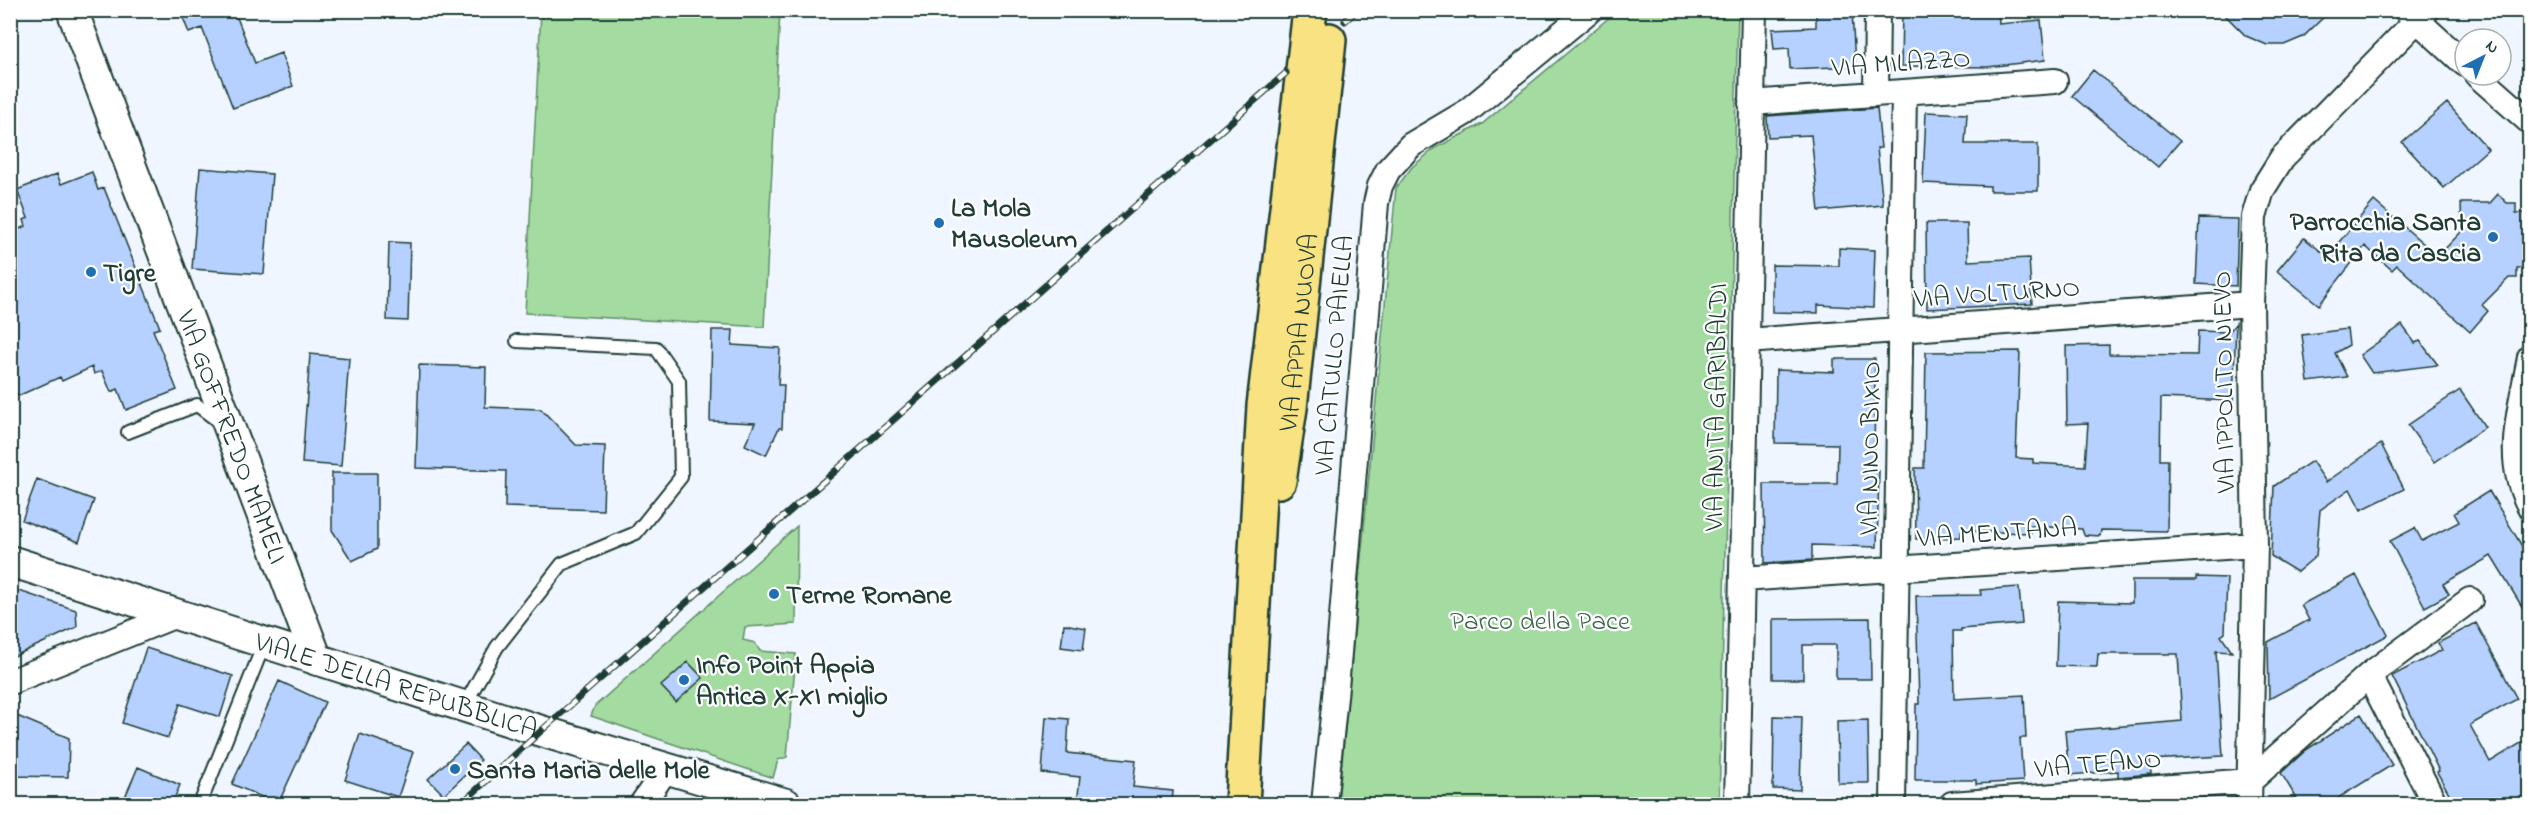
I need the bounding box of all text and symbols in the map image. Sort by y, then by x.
north arrow [2453,27,2513,87]
text: N [2480,35,2504,60]
street label: VIA MILAZZO [1829,40,1972,89]
place label: La Mola Mausoleum [951,190,1077,260]
place label: Parrocchia Santa Rita da Cascia [2290,204,2481,274]
marker: La Mola Mausoleum [932,216,946,230]
marker: Parrocchia Santa Rita da Cascia [2486,230,2500,244]
street label: VIA APPIA NUOVA [1270,231,1330,435]
street label: VIA CATULLO PAIELLA [1305,234,1365,478]
place label: Tigre [103,255,157,295]
marker: Tigre [84,265,98,279]
street label: VIA VOLTURNO [1912,269,2081,320]
street label: VIA IPPOLITO NIEVO [2204,271,2247,494]
street label: VIA ANITA GARIBALDI [1696,283,1739,532]
street label: VIA GOFFREDO MAMELI [165,304,296,570]
street label: VIA NINO BIXIO [1850,361,1893,536]
street label: VIA MENTANA [1915,509,2079,560]
place label: Terme Romane [786,577,953,616]
marker: Terme Romane [767,587,781,601]
park label: Parco della Pace [1450,603,1631,642]
street label: VIALE DELLA REPUBBLICA [249,623,542,751]
place label: Info Point Appia Antica X-XI miglio [696,647,888,718]
marker: Info Point Appia Antica X-XI miglio [677,673,691,687]
street label: VIA TEANO [2032,741,2163,791]
place label: Santa Maria delle Mole [467,752,710,791]
marker: Santa Maria delle Mole [448,762,462,776]

